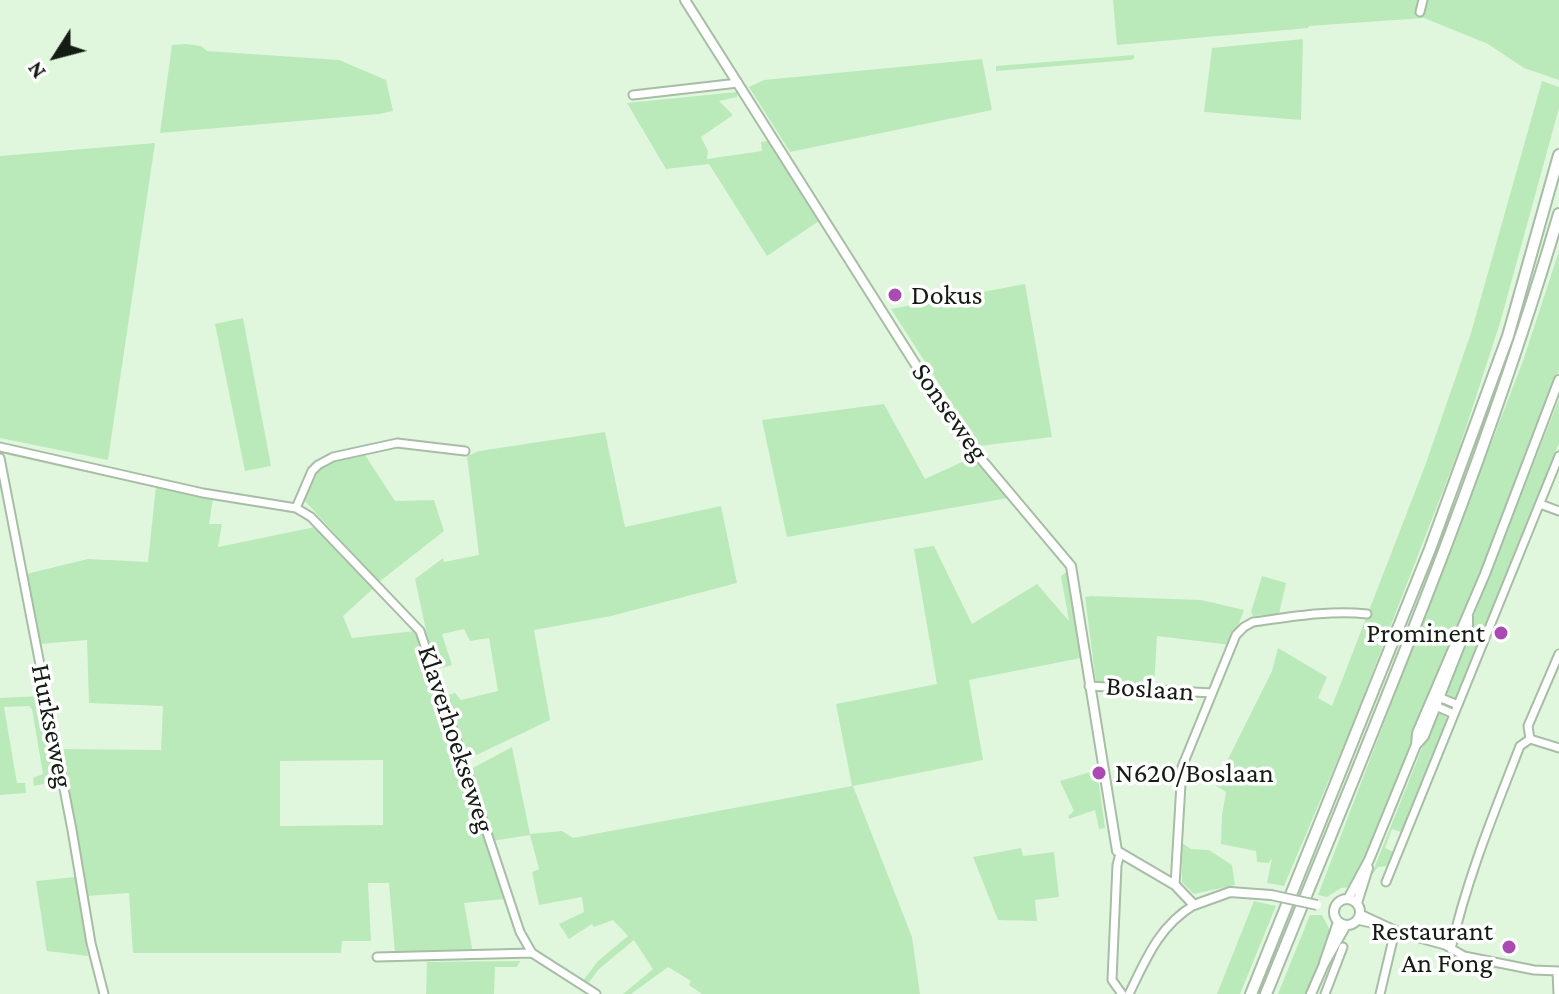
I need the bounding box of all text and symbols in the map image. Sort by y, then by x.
north arrow [16,16,96,96]
text: N [22,57,51,84]
place label: Dokus [911,278,983,312]
marker: Dokus [886,286,904,304]
street label: Sonseweg [904,357,996,467]
place label: Prominent [1366,616,1485,650]
marker: Prominent [1492,624,1510,642]
street label: Klaverhoekseweg [410,641,502,837]
street label: Hurkseweg [24,661,80,791]
street label: Boslaan [1105,669,1195,709]
place label: N620/Boslaan [1115,756,1274,790]
marker: N620/Boslaan [1090,764,1108,782]
place label: Restaurant An Fong [1371,914,1493,980]
marker: Restaurant An Fong [1500,938,1518,956]

